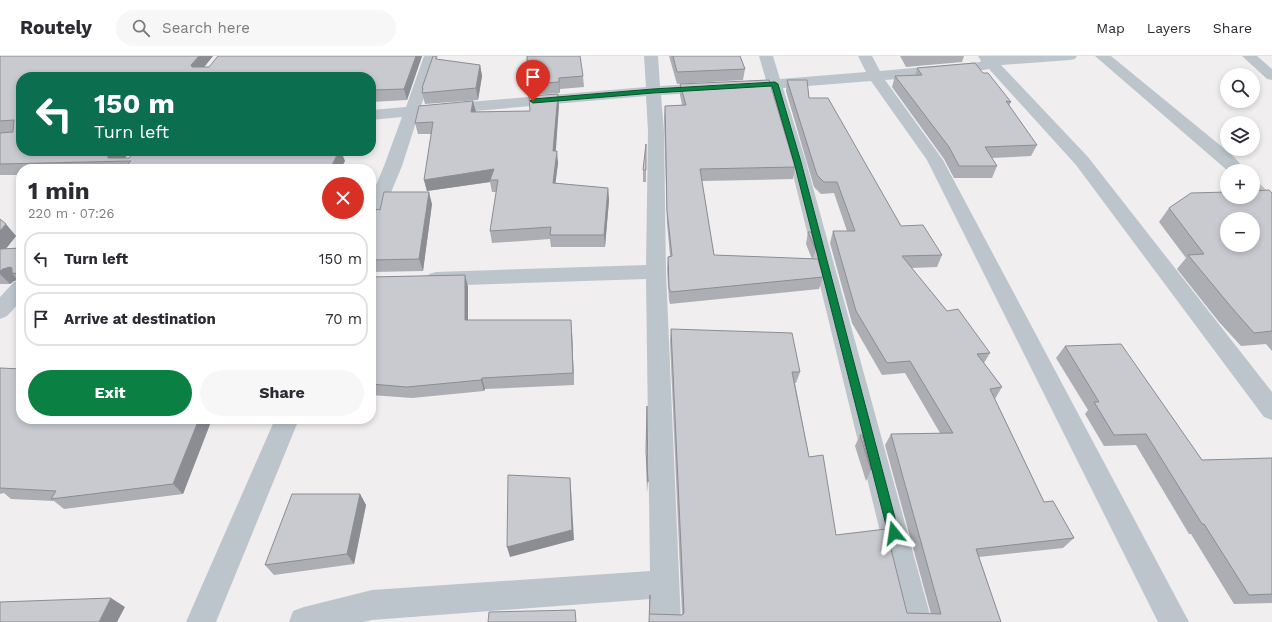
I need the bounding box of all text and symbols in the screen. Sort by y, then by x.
search box [116,10,396,46]
text: Routely [20,16,92,39]
icon: search [130,17,152,39]
text: Search here [162,19,250,37]
text: Map [1096,20,1125,36]
text: Layers [1147,20,1191,36]
text: Share [1213,20,1252,36]
pin [516,60,550,101]
icon: arrive [522,66,544,88]
map controls [1220,68,1260,252]
button: search [1220,68,1260,108]
text: 150 m [94,87,175,120]
icon: left [28,88,80,140]
button: layers [1220,116,1260,156]
text: Turn left [94,121,169,142]
button: + [1220,164,1260,204]
text: 1 min [28,177,90,205]
button: close [322,177,364,219]
text: 220 m · 07:26 [28,206,114,221]
button: − [1220,212,1260,252]
icon: left [30,248,52,270]
text: Turn left [64,250,128,268]
text: 150 m [319,250,362,268]
icon: arrive [30,308,52,330]
text: Arrive at destination [64,310,216,328]
text: 70 m [325,310,362,328]
button: Exit [28,370,192,416]
button: Share [200,370,364,416]
position arrow [873,512,915,554]

